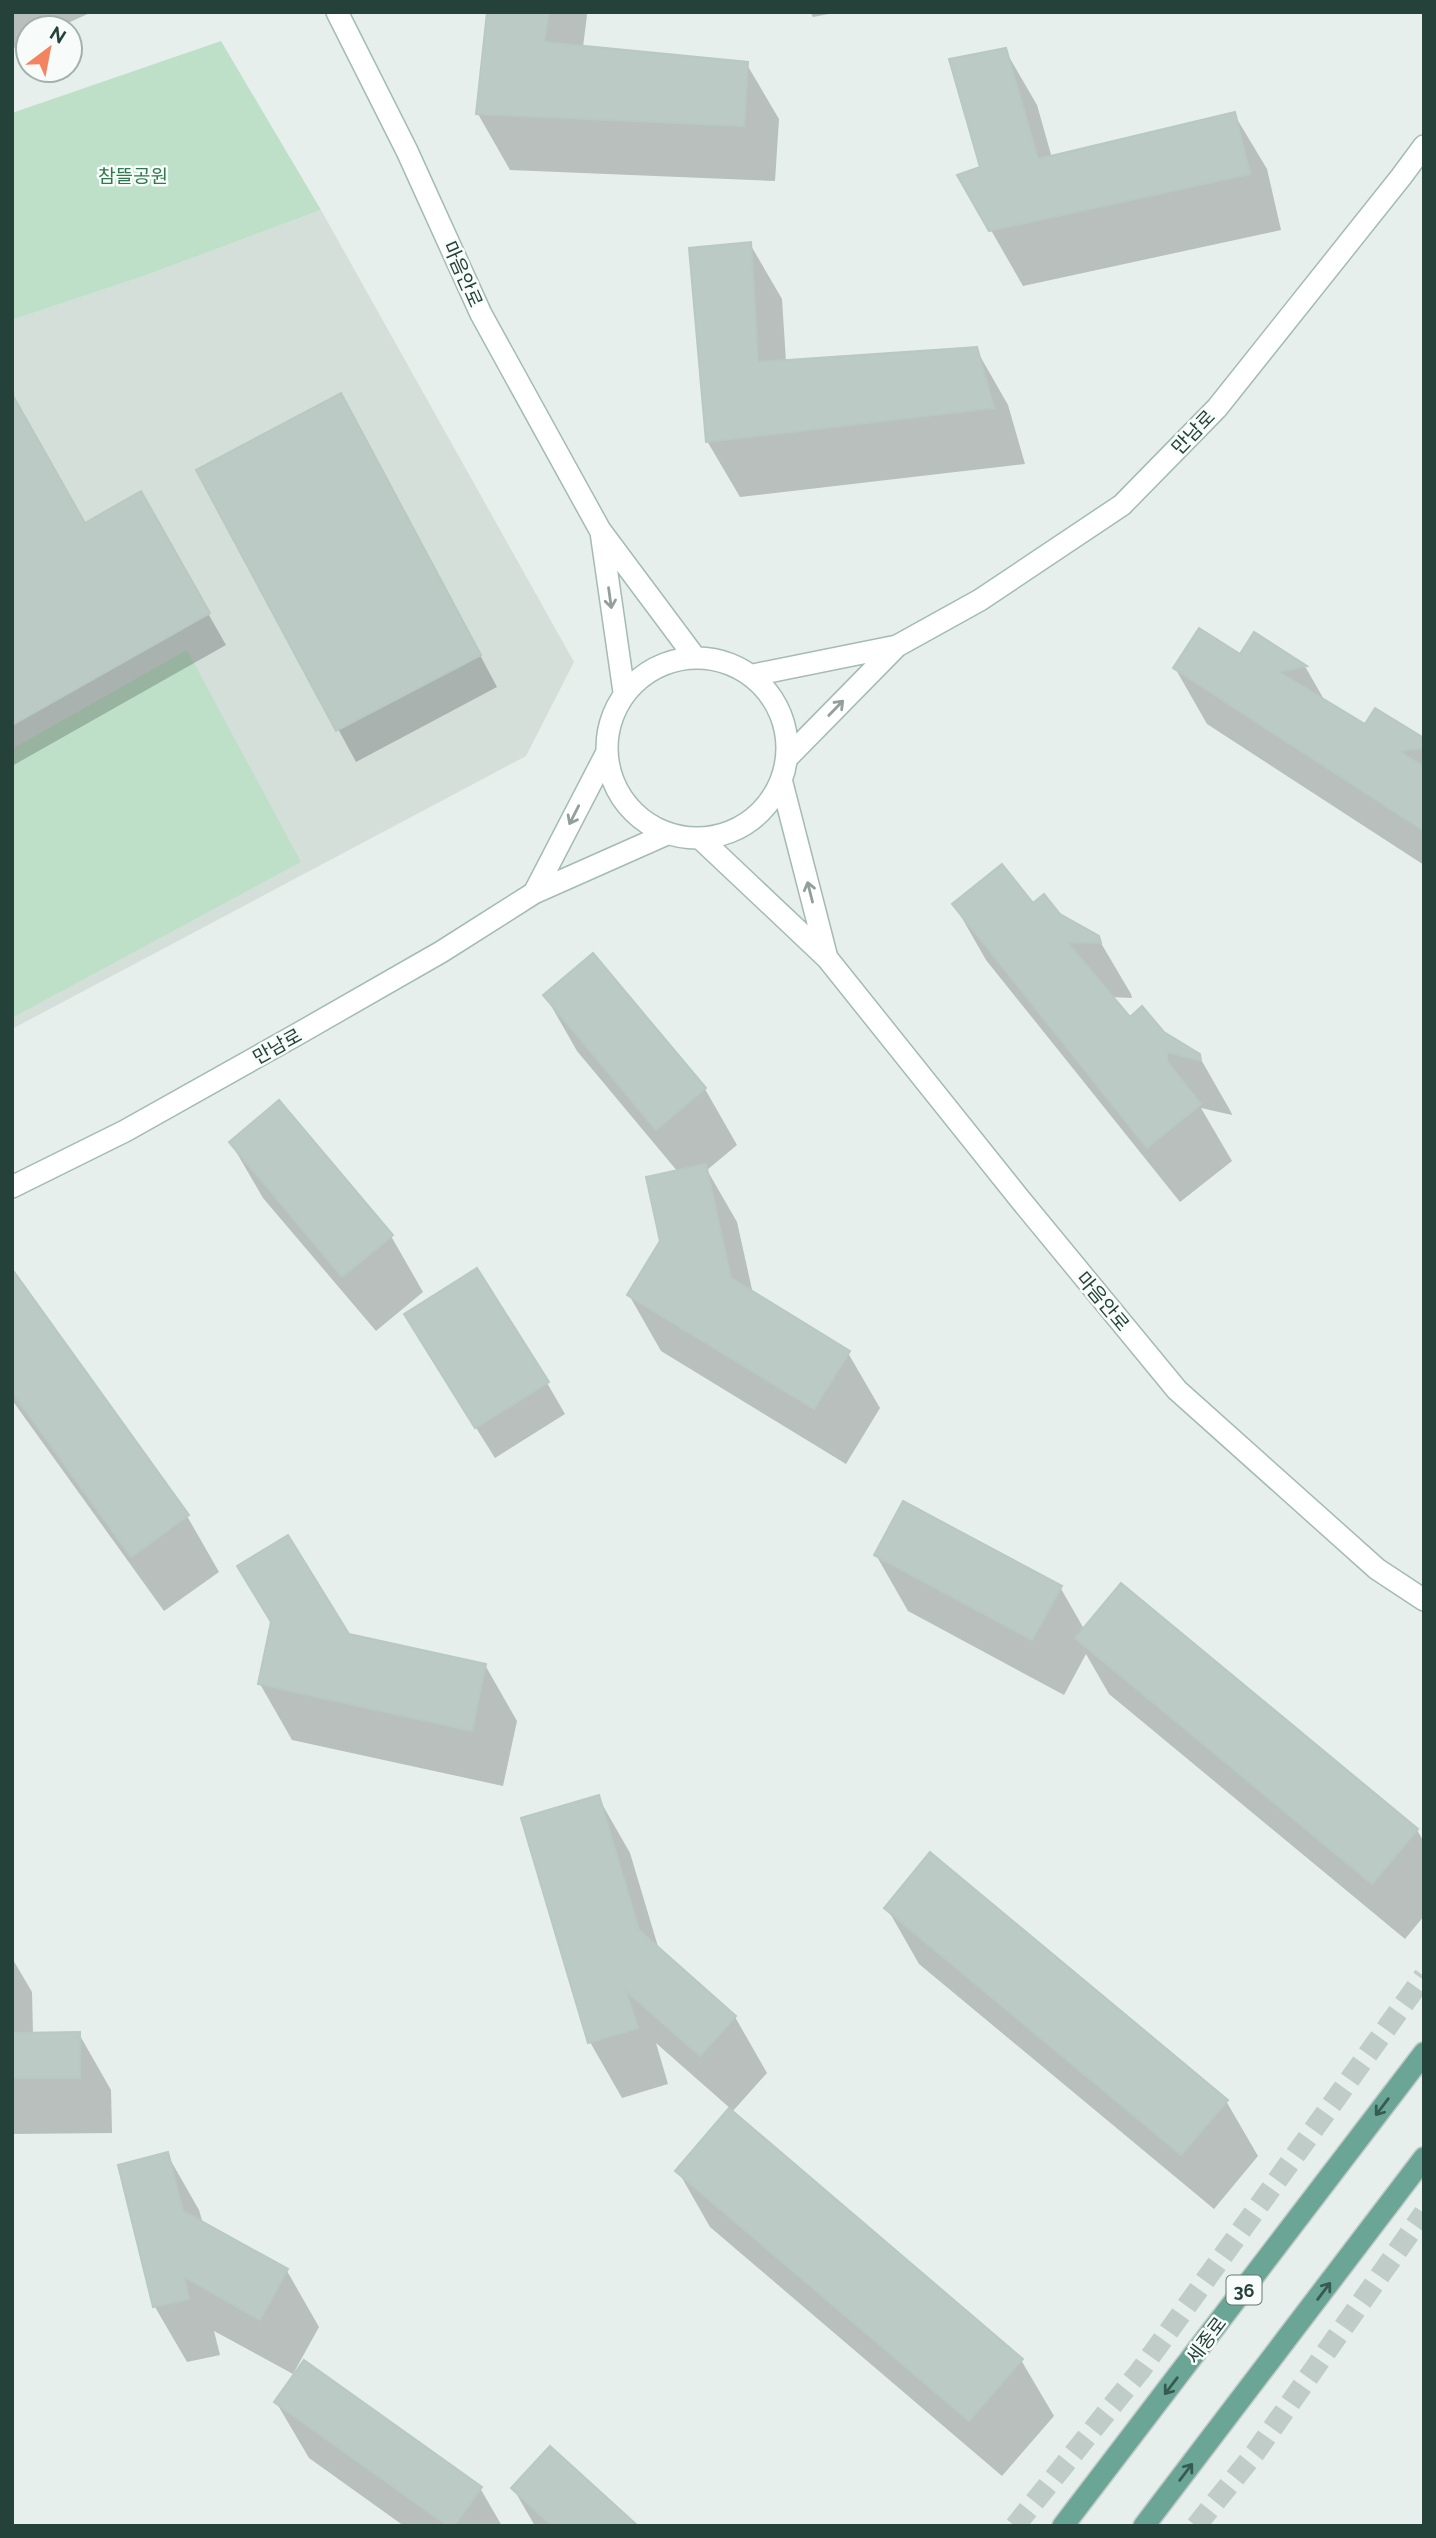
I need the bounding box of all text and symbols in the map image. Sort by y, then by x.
north arrow [14,14,84,84]
text: N [46,21,70,48]
park label: 참뜰공원 [98,165,168,187]
street label: 마음안로 [439,238,487,310]
street label: 만남로 [1167,405,1219,459]
one-way arrow [604,586,617,609]
one-way arrow [828,700,845,717]
one-way arrow [567,804,581,825]
one-way arrow [803,881,816,903]
street label: 만남로 [249,1024,305,1068]
street label: 마음안로 [1072,1267,1134,1335]
one-way arrow [1375,2098,1390,2116]
road number: 36 [1226,2276,1262,2304]
one-way arrow [1316,2282,1331,2300]
street label: 세종로 [1181,2312,1231,2368]
one-way arrow [1163,2376,1178,2395]
one-way arrow [1179,2463,1194,2482]

